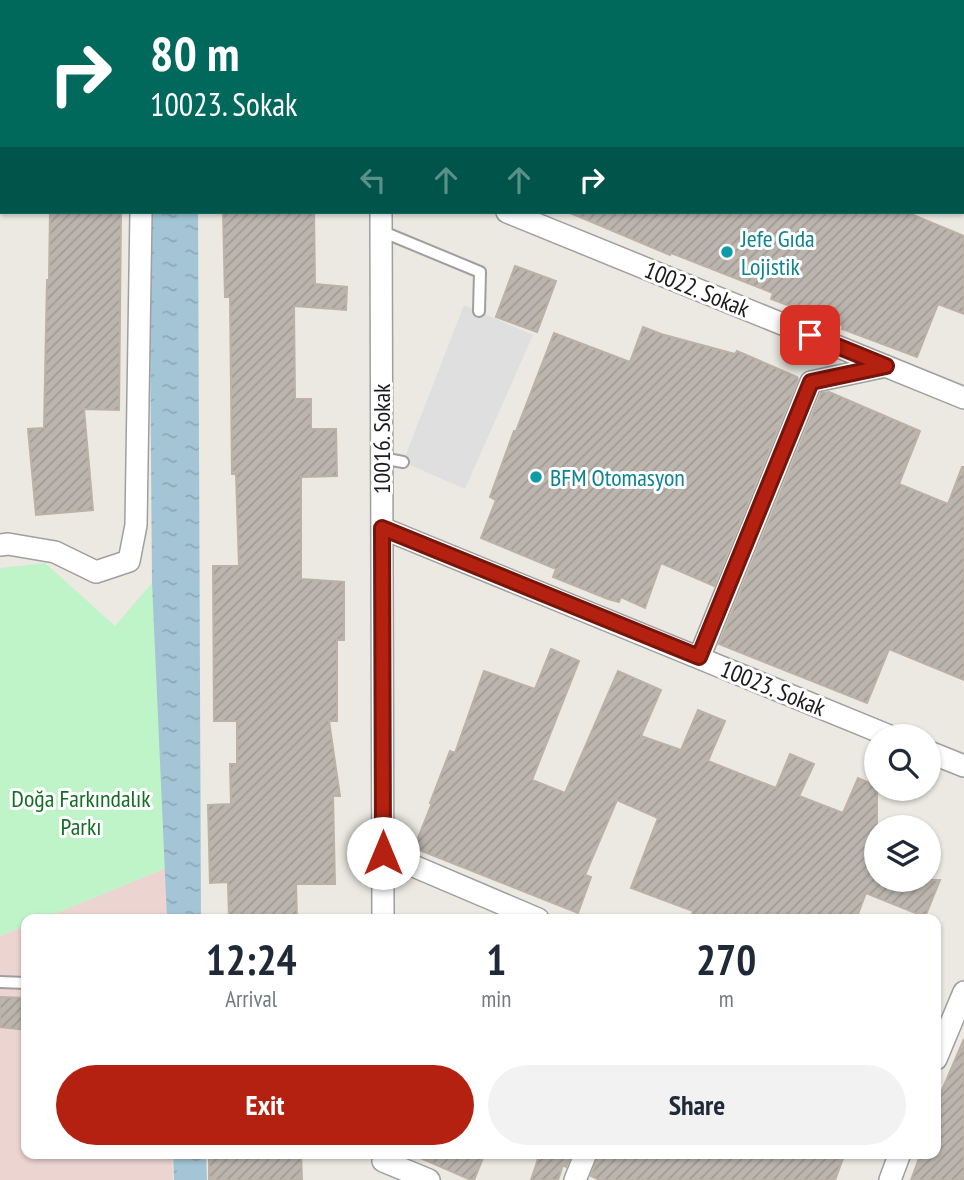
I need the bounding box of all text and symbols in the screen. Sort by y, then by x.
text: 80 m [150,21,239,85]
icon: right [35,28,126,119]
text: 10023. Sokak [150,83,298,125]
icon: left [354,161,392,199]
icon: ahead [427,161,465,199]
icon: ahead [500,161,538,199]
icon: right [573,161,611,199]
place label: Jefe Gıda Lojistik [740,223,815,282]
marker: Jefe Gıda Lojistik [719,244,735,260]
street label: 10022. Sokak [640,254,755,324]
pin [780,305,840,365]
icon: arrive [791,316,829,354]
street label: 10016. Sokak [366,383,397,494]
place label: BFM Otomasyon [550,462,685,493]
marker: BFM Otomasyon [528,469,544,485]
street label: 10023. Sokak [716,653,831,723]
map controls [864,724,941,892]
button: search [864,724,941,801]
park label: Doğa Farkındalık Parkı [11,783,151,842]
button: layers [864,815,941,892]
position arrow [346,816,420,890]
text: 12:24 [206,932,297,987]
text: 1 [486,932,506,987]
text: 270 [696,932,756,987]
text: Arrival [225,984,277,1013]
text: min [481,984,511,1013]
text: m [719,984,734,1013]
button: Exit [56,1065,474,1145]
button: Share [488,1065,906,1145]

